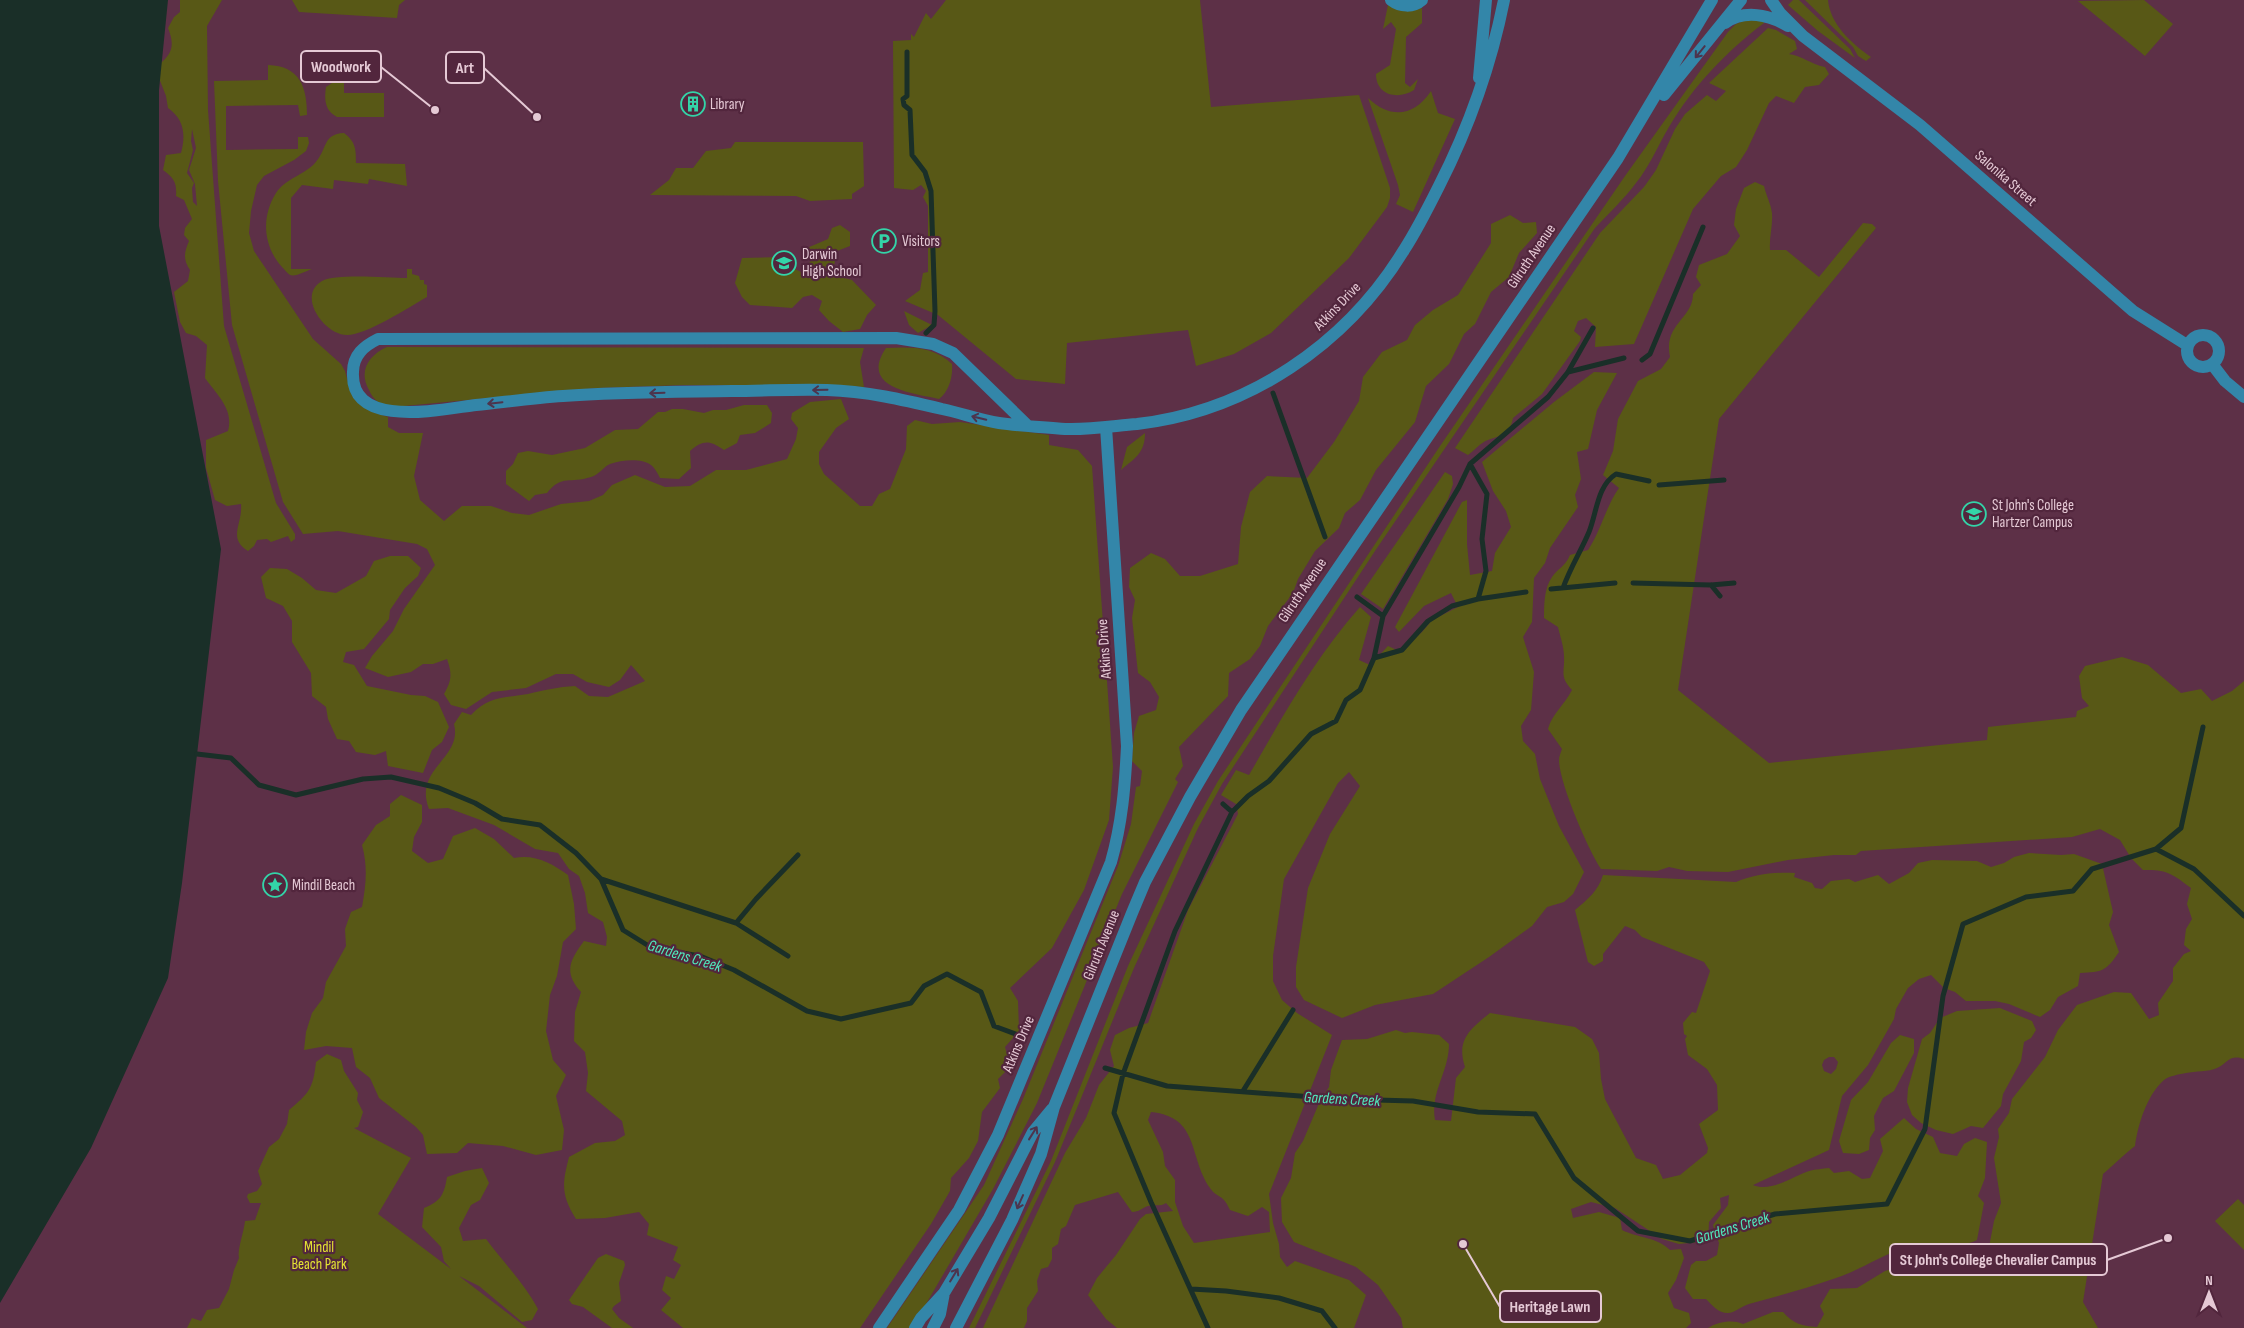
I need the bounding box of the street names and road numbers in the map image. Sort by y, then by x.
street label: Salonika Street [1971,146,2041,211]
street label: Gilruth Avenue [1503,220,1560,292]
street label: Atkins Drive [1309,278,1365,335]
street label: Gilruth Avenue [1274,554,1331,626]
street label: Atkins Drive [1093,618,1116,681]
street label: Gilruth Avenue [1079,907,1124,983]
street label: Atkins Drive [998,1013,1039,1076]

